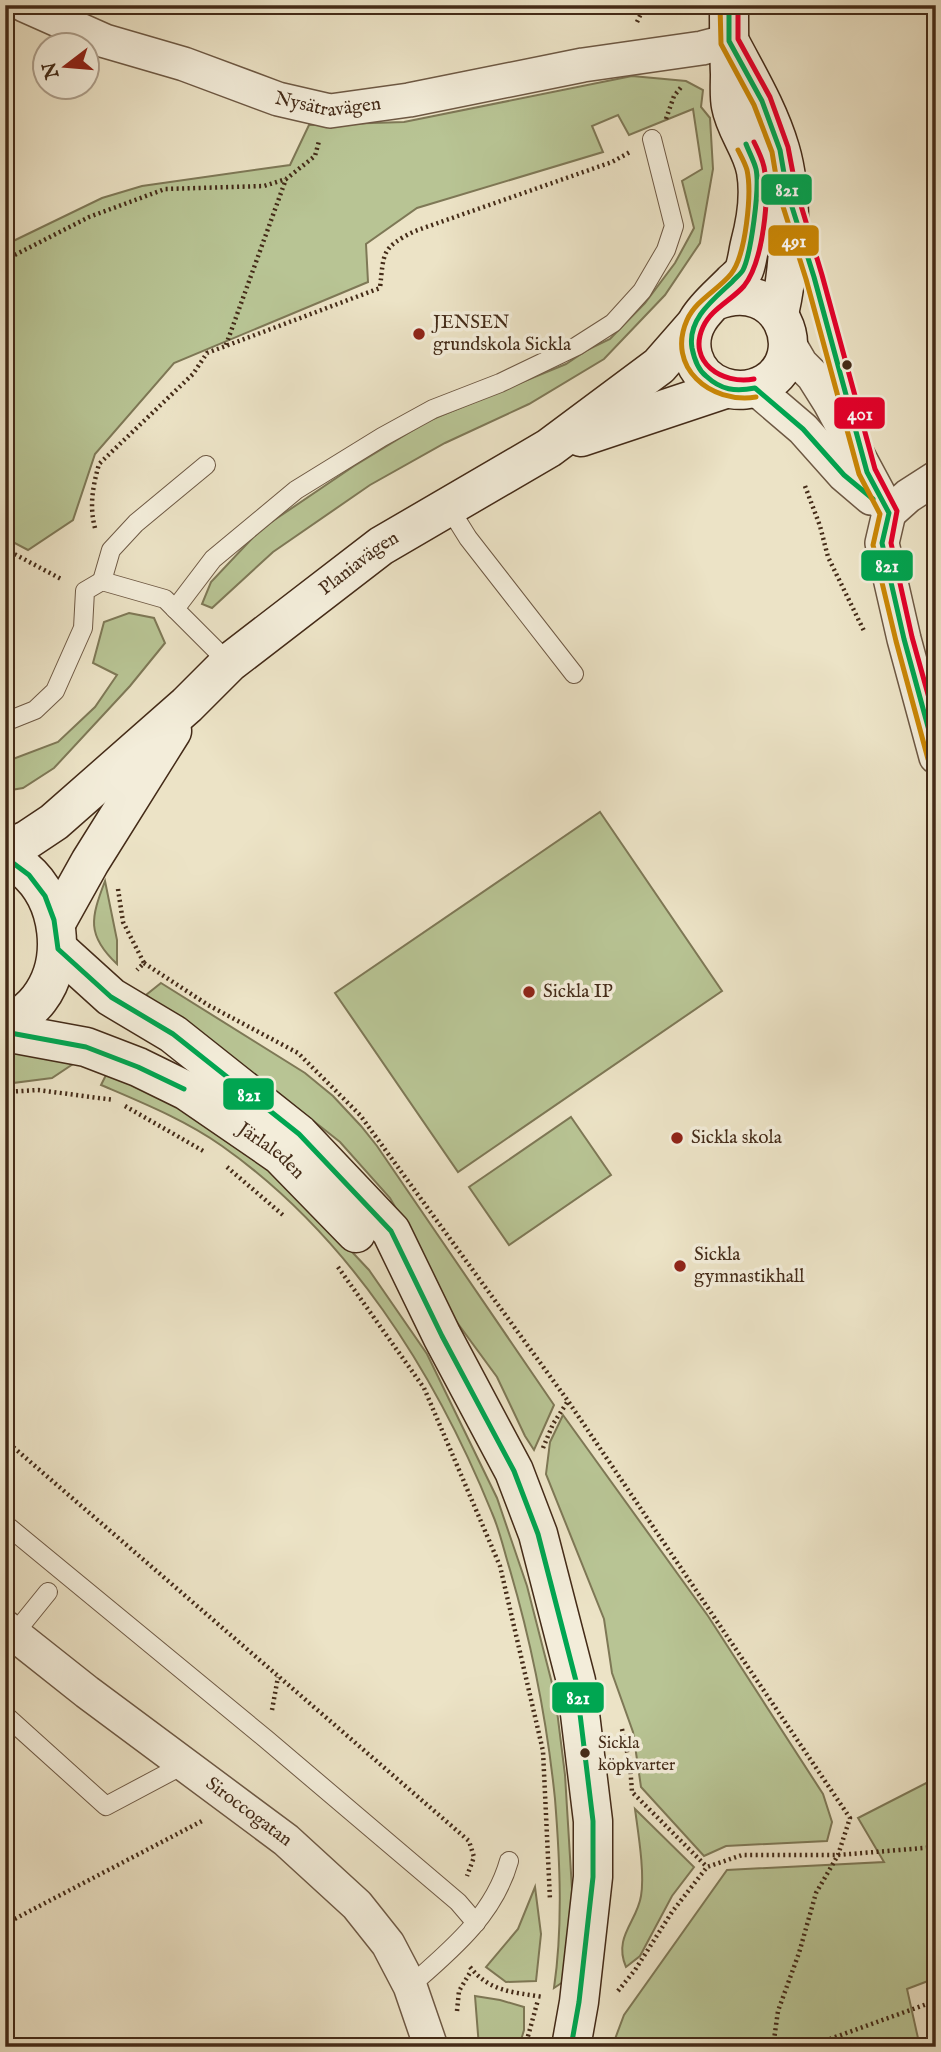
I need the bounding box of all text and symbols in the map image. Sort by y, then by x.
north arrow [32,32,102,102]
text: N [38,58,66,82]
street label: Nysätravägen [272,87,382,123]
line badge: 821 [760,173,813,206]
text: 821 [775,179,799,203]
line badge: 491 [767,224,820,257]
text: 491 [782,230,806,254]
place label: JENSEN grundskola Sickla [431,311,572,357]
marker: JENSEN grundskola Sickla [411,326,427,342]
unlabelled marker [840,358,854,372]
line badge: 401 [833,396,886,430]
text: 401 [847,403,873,427]
street label: Planiavägen [315,526,403,601]
line badge: 821 [860,549,914,582]
text: 821 [875,555,899,579]
place label: Sickla IP [543,980,613,1004]
marker: Sickla IP [521,984,537,1000]
line badge: 821 [222,1077,275,1111]
text: 821 [237,1084,261,1108]
street label: Järlaleden [231,1116,309,1185]
place label: Sickla skola [691,1126,783,1150]
marker: Sickla skola [669,1130,685,1146]
place label: Sickla gymnastikhall [694,1243,805,1289]
marker: Sickla gymnastikhall [672,1258,688,1274]
line badge: 821 [551,1681,605,1714]
text: 821 [566,1687,590,1711]
place label: Sickla köpkvarter [598,1733,676,1776]
marker: Sickla köpkvarter [578,1746,592,1760]
street label: Siroccogatan [200,1772,297,1852]

